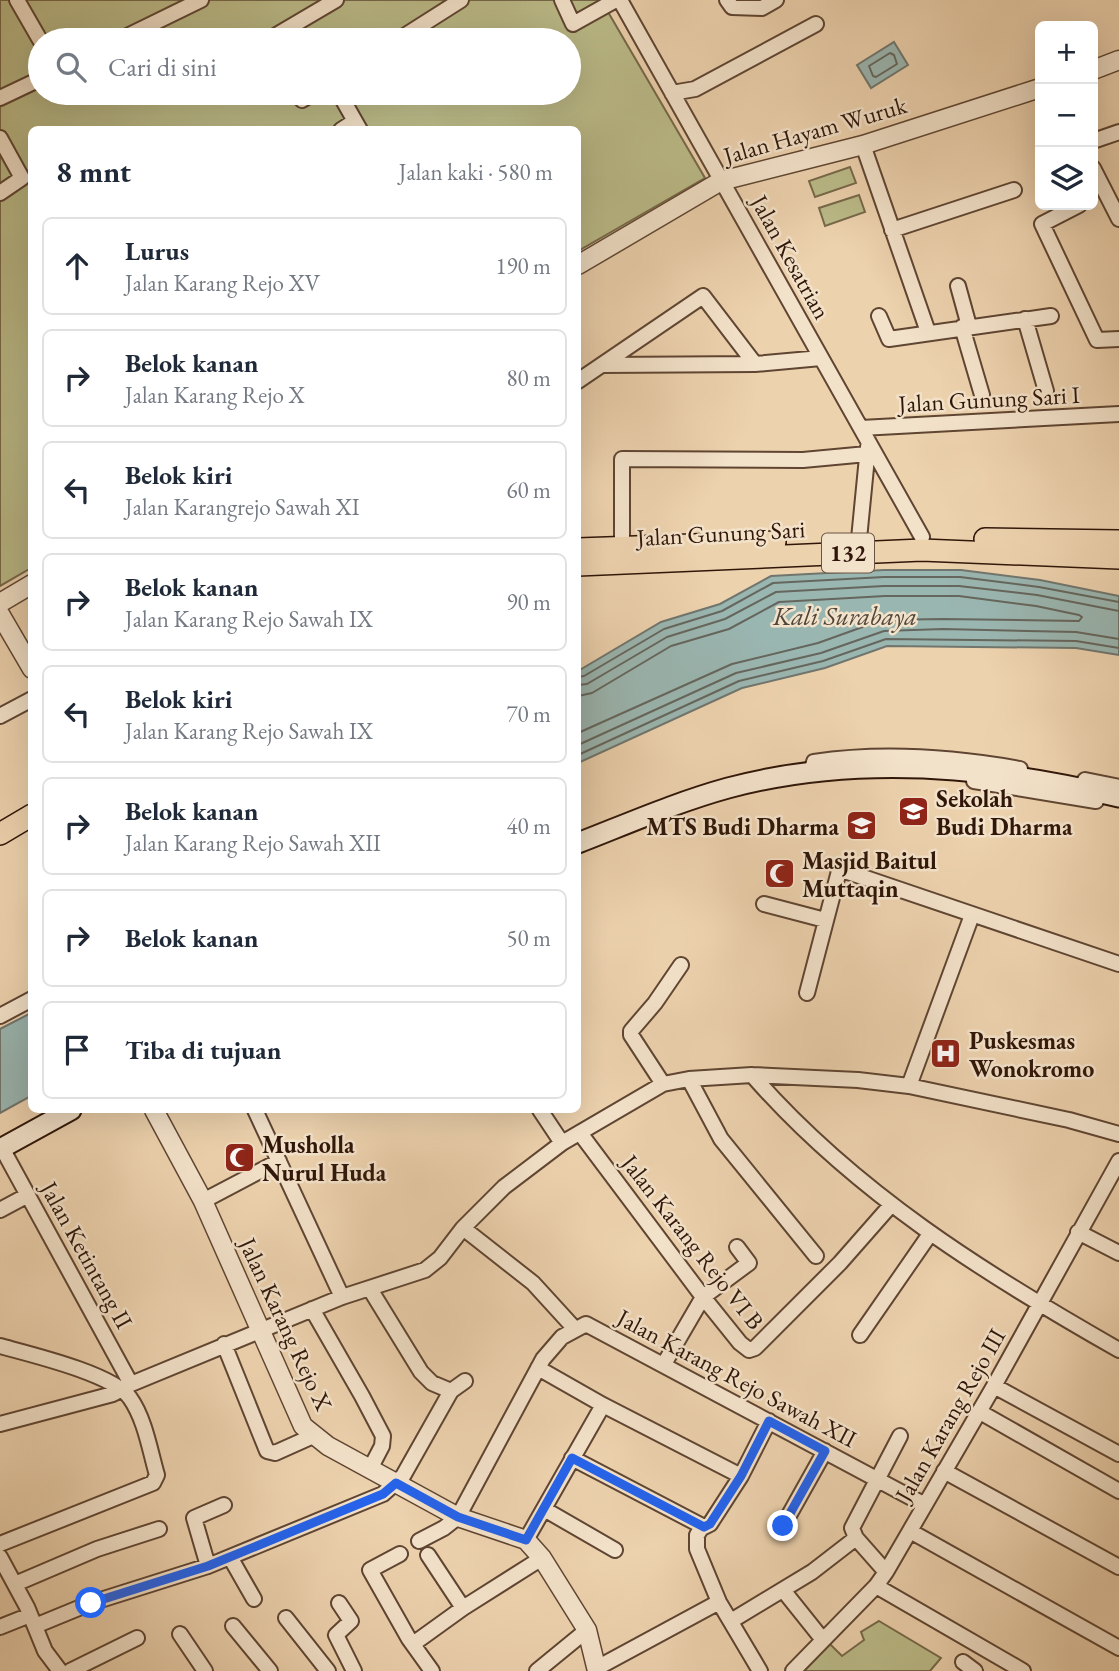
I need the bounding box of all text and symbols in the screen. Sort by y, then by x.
map controls [1035,21,1098,210]
button: + [1035,21,1098,84]
search box [28,28,581,105]
icon: search [52,48,90,86]
text: Cari di sini [108,50,217,84]
button: − [1035,84,1098,147]
street label: Jalan Hayam Wuruk [718,89,911,172]
button: layers [1035,147,1098,210]
text: 8 mnt [56,152,131,191]
text: Jalan kaki · 580 m [399,157,553,187]
street label: Jalan Kesatrian [743,188,838,325]
text: Lurus [125,234,189,268]
icon: ahead [58,247,96,285]
text: 190 m [495,251,551,281]
text: Jalan Karang Rejo XV [125,268,320,298]
text: Belok kanan [125,346,259,380]
icon: right [58,359,96,397]
text: 80 m [506,363,551,393]
street label: Jalan Gunung Sari I [896,379,1080,419]
text: Jalan Karang Rejo X [125,380,305,410]
text: Belok kiri [125,458,232,492]
icon: left [58,471,96,509]
text: 60 m [506,475,551,505]
text: Jalan Karangrejo Sawah XI [125,492,360,522]
street label: Jalan Gunung Sari [634,513,806,553]
road number: 132 [822,534,874,572]
text: Belok kanan [125,570,259,604]
icon: right [58,583,96,621]
text: 90 m [506,587,551,617]
water label: Kali Surabaya [772,599,917,633]
text: Jalan Karang Rejo Sawah IX [125,604,373,634]
text: Belok kiri [125,682,232,716]
icon: left [58,695,96,733]
text: 70 m [506,699,551,729]
text: Jalan Karang Rejo Sawah IX [125,716,373,746]
place label: Sekolah Budi Dharma [936,783,1073,842]
text: Belok kanan [125,794,259,828]
school or university icon: Sekolah Budi Dharma [896,795,930,829]
icon: right [58,807,96,845]
school or university icon: MTS Budi Dharma [845,809,879,843]
text: 40 m [506,811,551,841]
place label: MTS Budi Dharma [646,811,839,842]
text: Jalan Karang Rejo Sawah XII [125,828,381,858]
place label: Masjid Baitul Muttaqin [802,845,937,905]
mosque icon: Masjid Baitul Muttaqin [762,857,796,891]
icon: right [58,919,96,957]
text: Belok kanan [125,921,259,955]
text: 50 m [506,923,551,953]
place label: Puskesmas Wonokromo [969,1025,1094,1084]
icon: arrive [58,1031,96,1069]
text: Tiba di tujuan [125,1033,281,1067]
hospital icon: Puskesmas Wonokromo [929,1037,963,1071]
place label: Musholla Nurul Huda [262,1129,387,1188]
mosque icon: Musholla Nurul Huda [222,1141,256,1175]
street label: Jalan Karang Rejo VI B [614,1147,771,1336]
street label: Jalan Ketintang II [33,1174,140,1334]
street label: Jalan Karang Rejo X [231,1231,340,1416]
street label: Jalan Karang Rejo Sawah XII [610,1301,862,1454]
street label: Jalan Karang Rejo III [887,1323,1012,1509]
route end [767,1510,798,1541]
route start [75,1587,106,1618]

